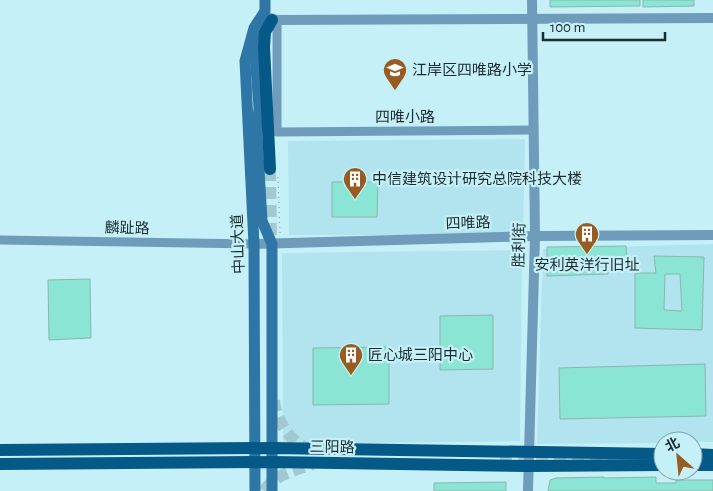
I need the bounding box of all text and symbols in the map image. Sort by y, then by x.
scale bar [543,10,666,42]
text: 100 m [550,20,585,35]
school or university icon: 江岸区四唯路小学 [382,57,408,91]
place label: 江岸区四唯路小学 [412,62,532,78]
street label: 四唯小路 [375,109,435,125]
building icon: 中信建筑设计研究总院科技大楼 [342,166,368,200]
place label: 中信建筑设计研究总院科技大楼 [372,171,582,187]
street label: 中山大道 [229,214,247,274]
street label: 四唯路 [445,214,491,232]
street label: 麟趾路 [104,219,150,236]
building icon: 安利英洋行旧址 [574,221,600,255]
street label: 胜利街 [511,222,527,268]
place label: 安利英洋行旧址 [534,257,640,273]
building icon: 匠心城三阳中心 [338,342,364,376]
place label: 匠心城三阳中心 [368,347,473,363]
north arrow [653,431,703,481]
text: 北 [663,435,682,455]
street label: 三阳路 [309,439,355,455]

